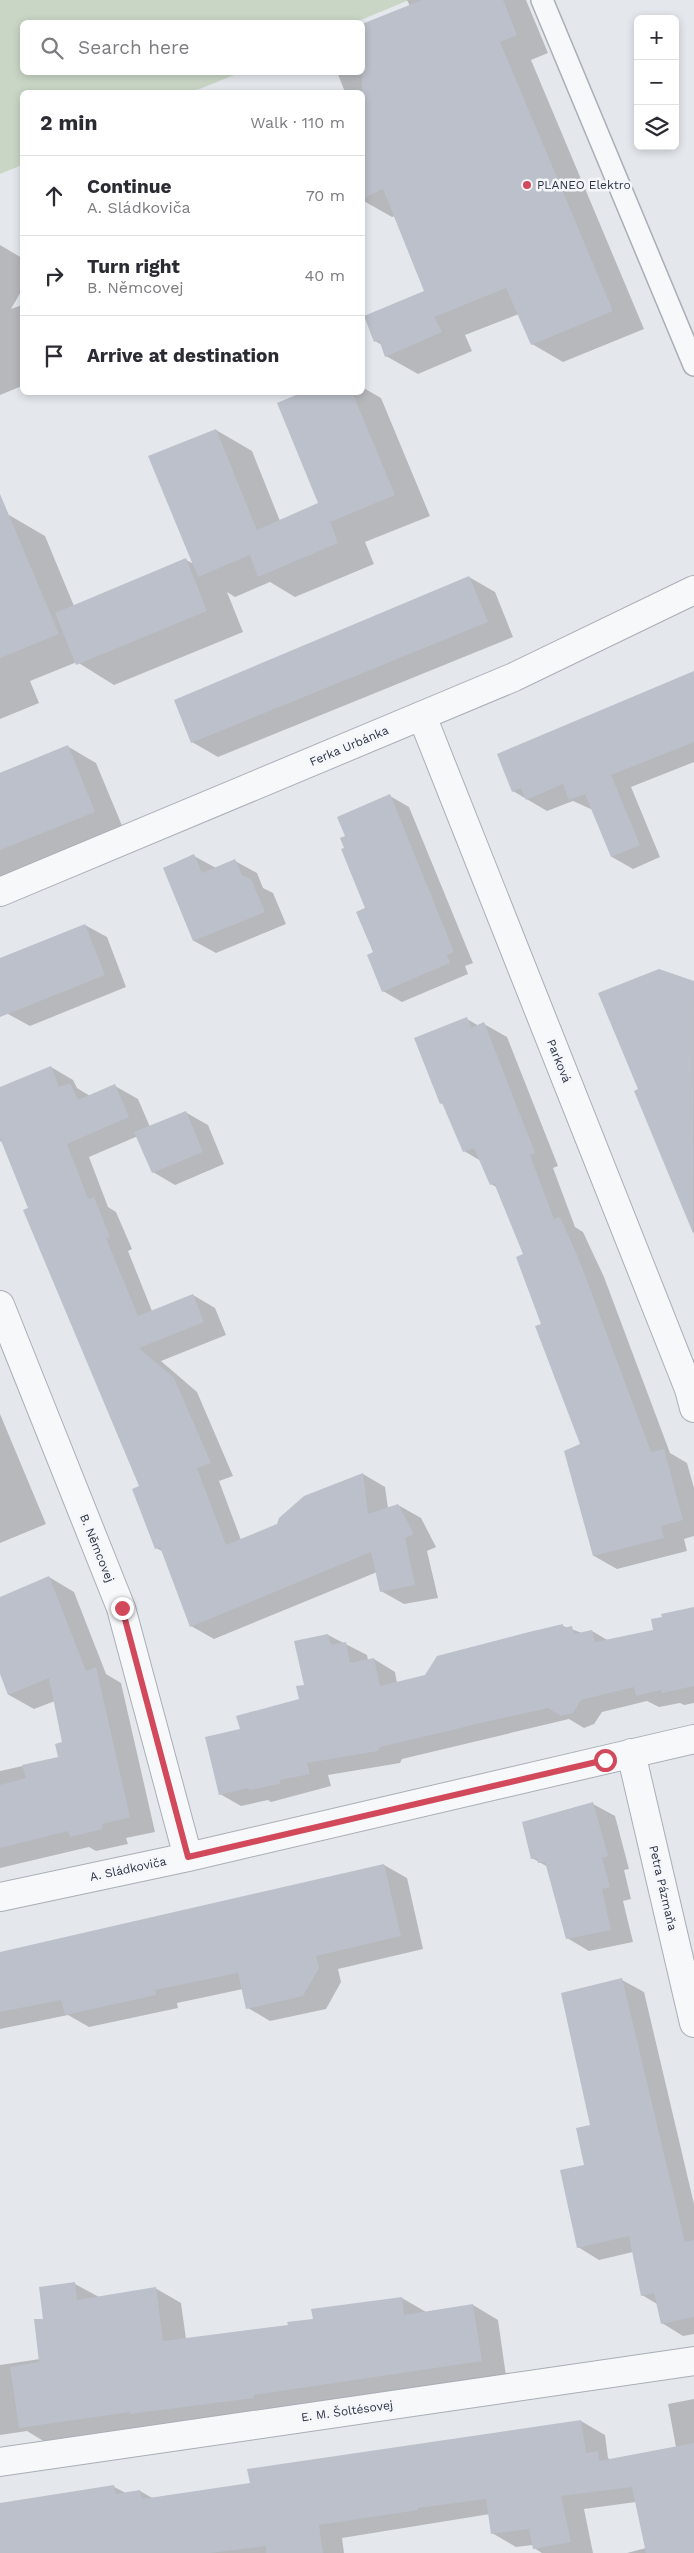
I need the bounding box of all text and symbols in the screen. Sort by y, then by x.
map controls [634,15,679,150]
button: + [634,15,679,60]
search box [20,20,365,75]
icon: search [38,34,66,62]
text: Search here [78,36,189,59]
button: − [634,60,679,105]
button: layers [634,105,679,150]
text: 2 min [40,110,97,135]
text: Walk · 110 m [250,113,345,132]
text: Continue [87,175,171,198]
place label: PLANEO Elektro [537,178,631,192]
marker: PLANEO Elektro [521,179,533,191]
icon: ahead [40,182,68,210]
text: 70 m [306,186,345,205]
text: A. Sládkoviča [87,198,191,217]
text: Turn right [87,255,180,278]
icon: right [40,262,68,290]
text: 40 m [305,266,345,285]
text: B. Němcovej [87,278,184,297]
icon: arrive [40,342,68,370]
text: Arrive at destination [87,344,279,367]
street label: Ferka Urbánka [307,723,391,769]
street label: Parková [544,1037,574,1085]
street label: B. Němcovej [77,1512,117,1584]
route end [111,1597,134,1620]
route start [594,1749,617,1772]
street label: Petra Pázmaňa [646,1844,680,1932]
street label: A. Sládkoviča [89,1854,168,1884]
street label: E. M. Šoltésovej [300,2398,394,2424]

